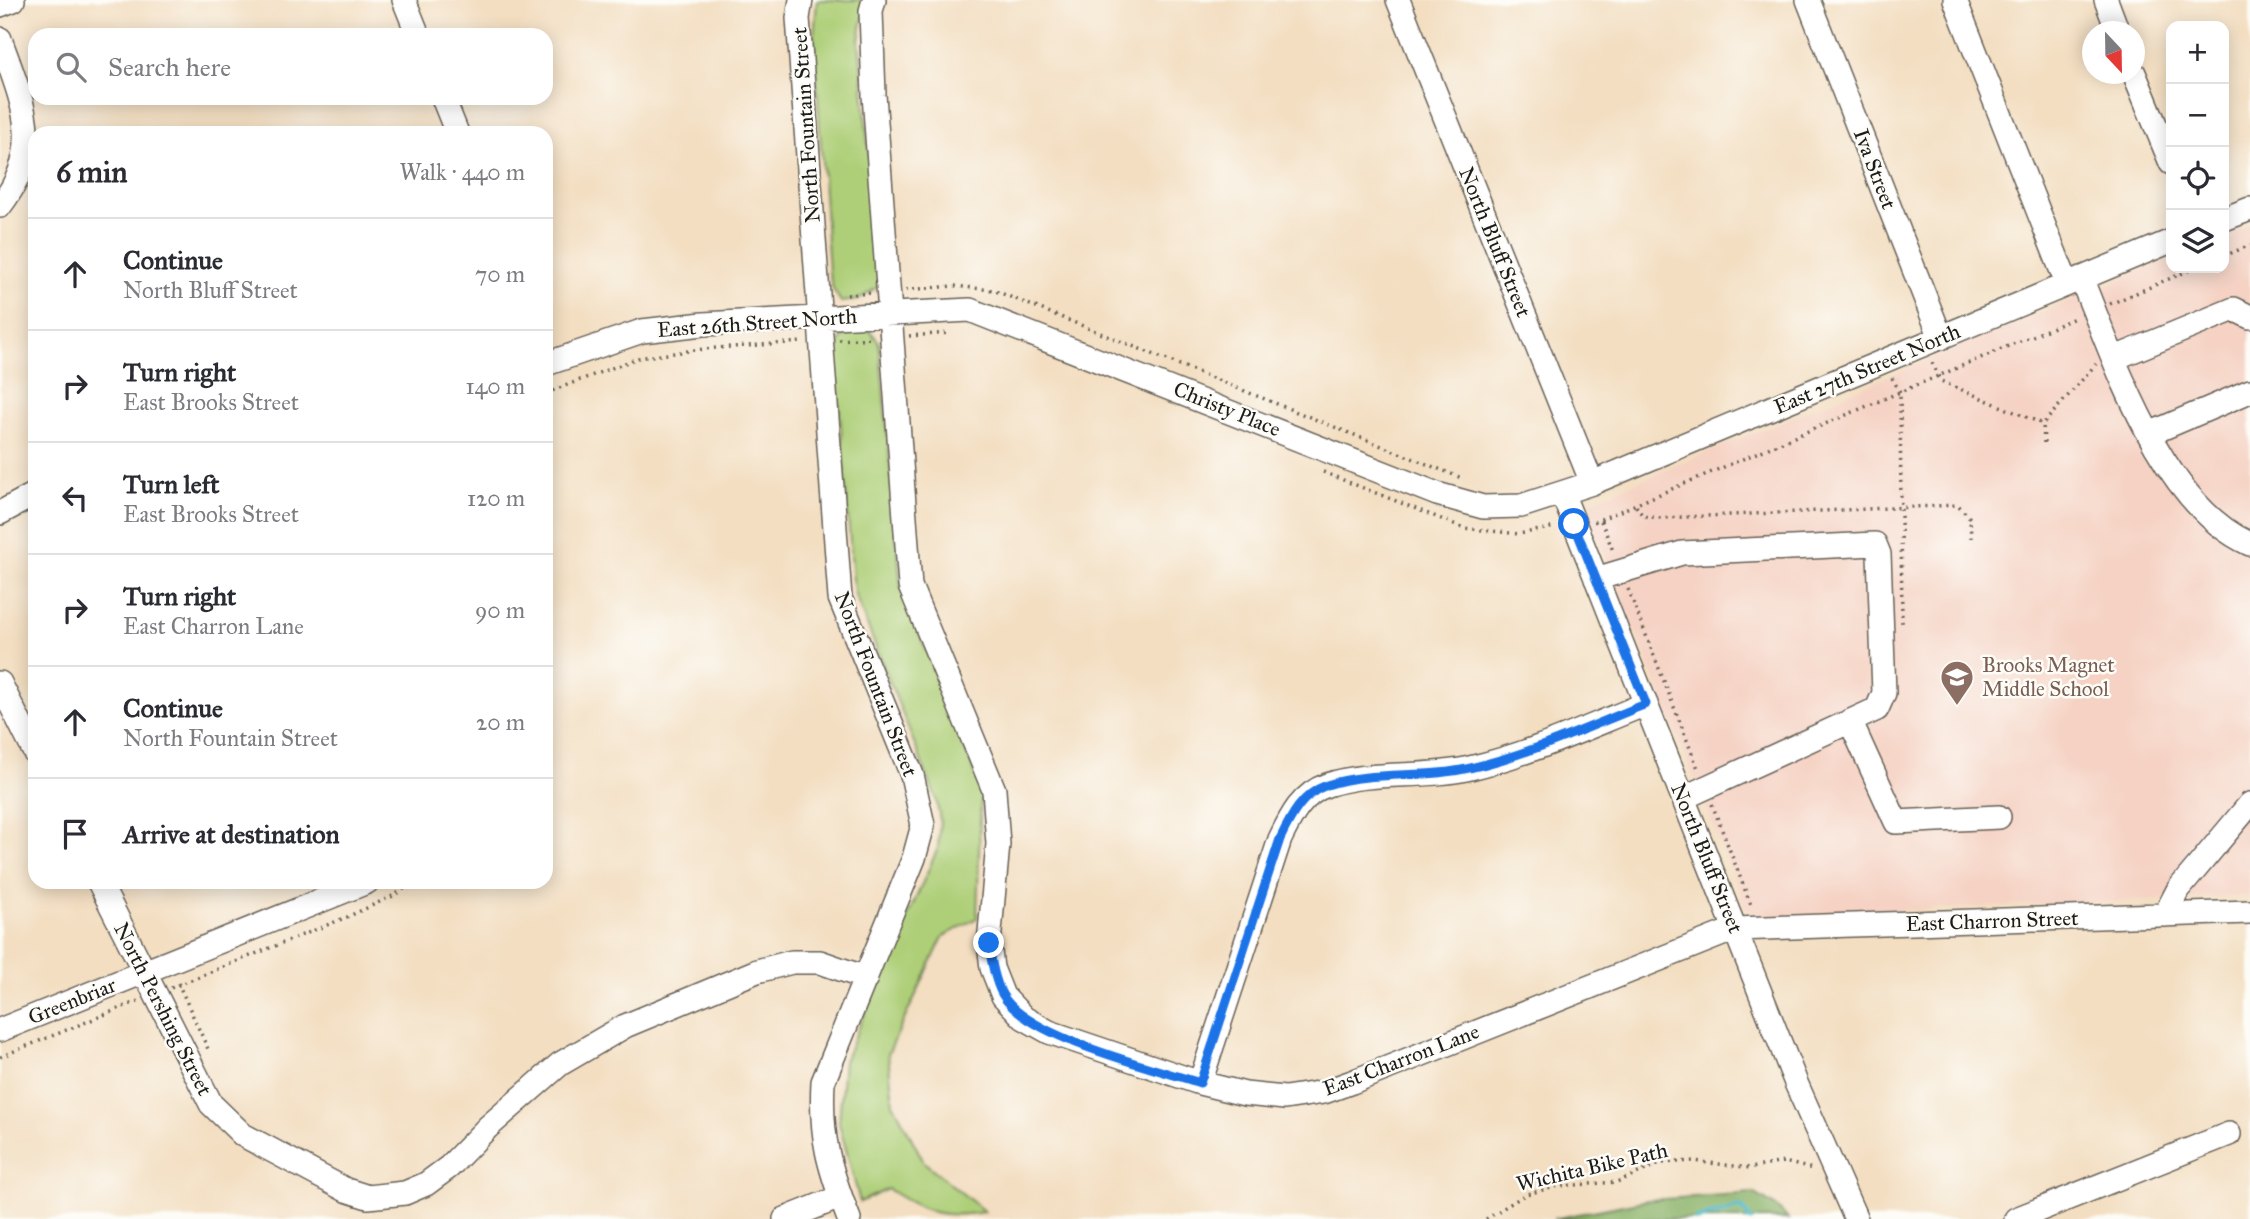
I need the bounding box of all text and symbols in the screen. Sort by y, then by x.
north arrow [2082,21,2145,84]
map controls [2166,21,2229,273]
button: + [2166,21,2229,84]
street label: North Fountain Street [786,26,826,224]
search box [28,28,553,105]
icon: search [52,48,90,86]
text: Search here [108,51,231,83]
button: − [2166,84,2229,147]
street label: Iva Street [1848,125,1902,213]
button: locate [2166,147,2229,210]
text: 6 min [56,154,128,190]
text: Walk · 440 m [399,158,525,186]
street label: North Bluff Street [1453,163,1537,321]
button: layers [2166,210,2229,273]
text: Continue [123,244,223,276]
icon: ahead [56,255,94,293]
text: 70 m [475,260,525,288]
text: North Bluff Street [123,276,298,304]
street label: East 26th Street North [656,303,858,343]
street label: East 27th Street North [1770,318,1964,420]
text: Turn right [123,356,236,388]
icon: right [56,367,94,405]
text: 140 m [465,372,525,400]
street label: Christy Place [1170,376,1285,442]
text: East Brooks Street [123,388,299,416]
text: Turn left [123,468,219,500]
icon: left [56,479,94,517]
text: 120 m [467,484,525,512]
text: East Brooks Street [123,500,299,528]
route start [1558,508,1589,539]
text: Turn right [123,580,236,612]
street label: North Fountain Street [829,588,923,781]
icon: right [56,591,94,629]
text: 90 m [475,596,525,624]
text: East Charron Lane [123,612,304,640]
place label: Brooks Magnet Middle School [1982,652,2115,702]
school or university icon: Brooks Magnet Middle School [1938,658,1976,707]
text: Continue [123,692,223,724]
icon: ahead [56,703,94,741]
text: 20 m [476,708,525,736]
text: North Fountain Street [123,724,338,752]
street label: North Bluff Street [1665,779,1749,937]
icon: arrive [56,815,94,853]
text: Arrive at destination [123,818,340,850]
street label: East Charron Street [1905,905,2079,937]
street label: North Pershing Street [108,918,218,1100]
route end [973,927,1004,958]
street label: Greenbriar [24,972,120,1030]
street label: East Charron Lane [1319,1018,1483,1102]
street label: Wichita Bike Path [1514,1137,1671,1197]

